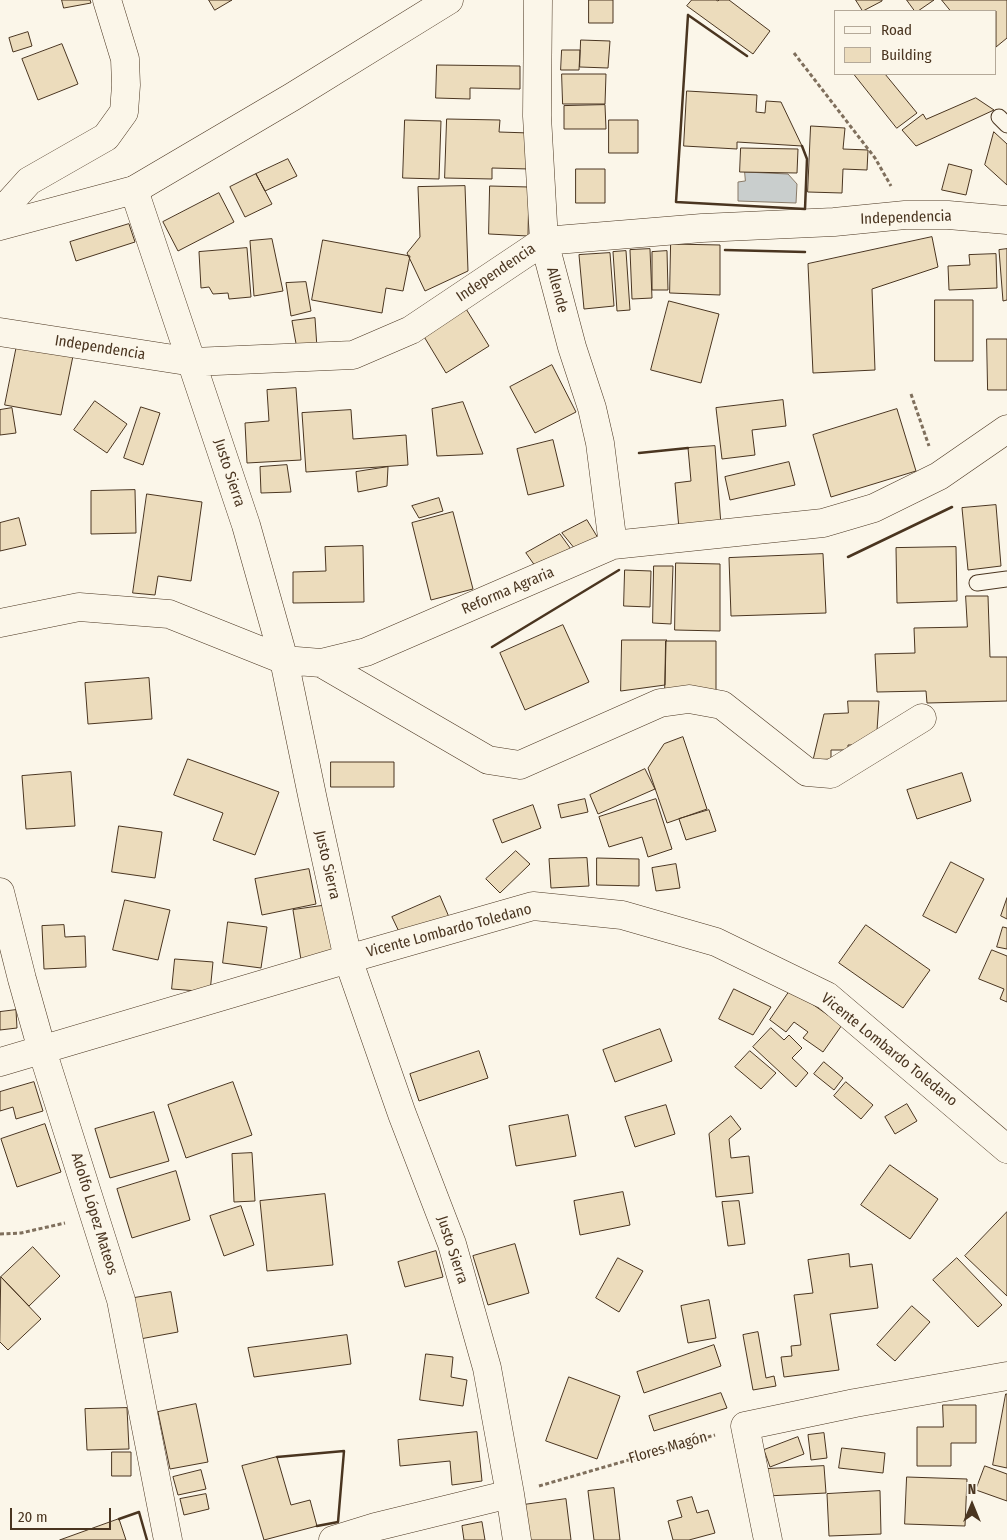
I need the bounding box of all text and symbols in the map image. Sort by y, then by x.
legend [834,10,997,75]
text: Road [881,21,912,39]
text: Building [881,46,932,64]
street label: Independencia [860,207,952,229]
street label: Independencia [453,240,539,306]
street label: Allende [542,265,572,315]
street label: Independencia [53,332,147,364]
street label: Justo Sierra [210,437,248,509]
street label: Reforma Agraria [459,563,557,619]
street label: Justo Sierra [310,829,344,901]
street label: Vicente Lombardo Toledano [364,900,534,962]
street label: Vicente Lombardo Toledano [817,989,961,1111]
street label: Adolfo López Mateos [67,1151,121,1277]
street label: Justo Sierra [433,1214,471,1286]
street label: Flores Magón [627,1428,709,1468]
north arrow [947,1480,997,1530]
text: N [968,1481,976,1498]
scale bar [12,1498,114,1530]
text: 20 m [18,1508,48,1526]

